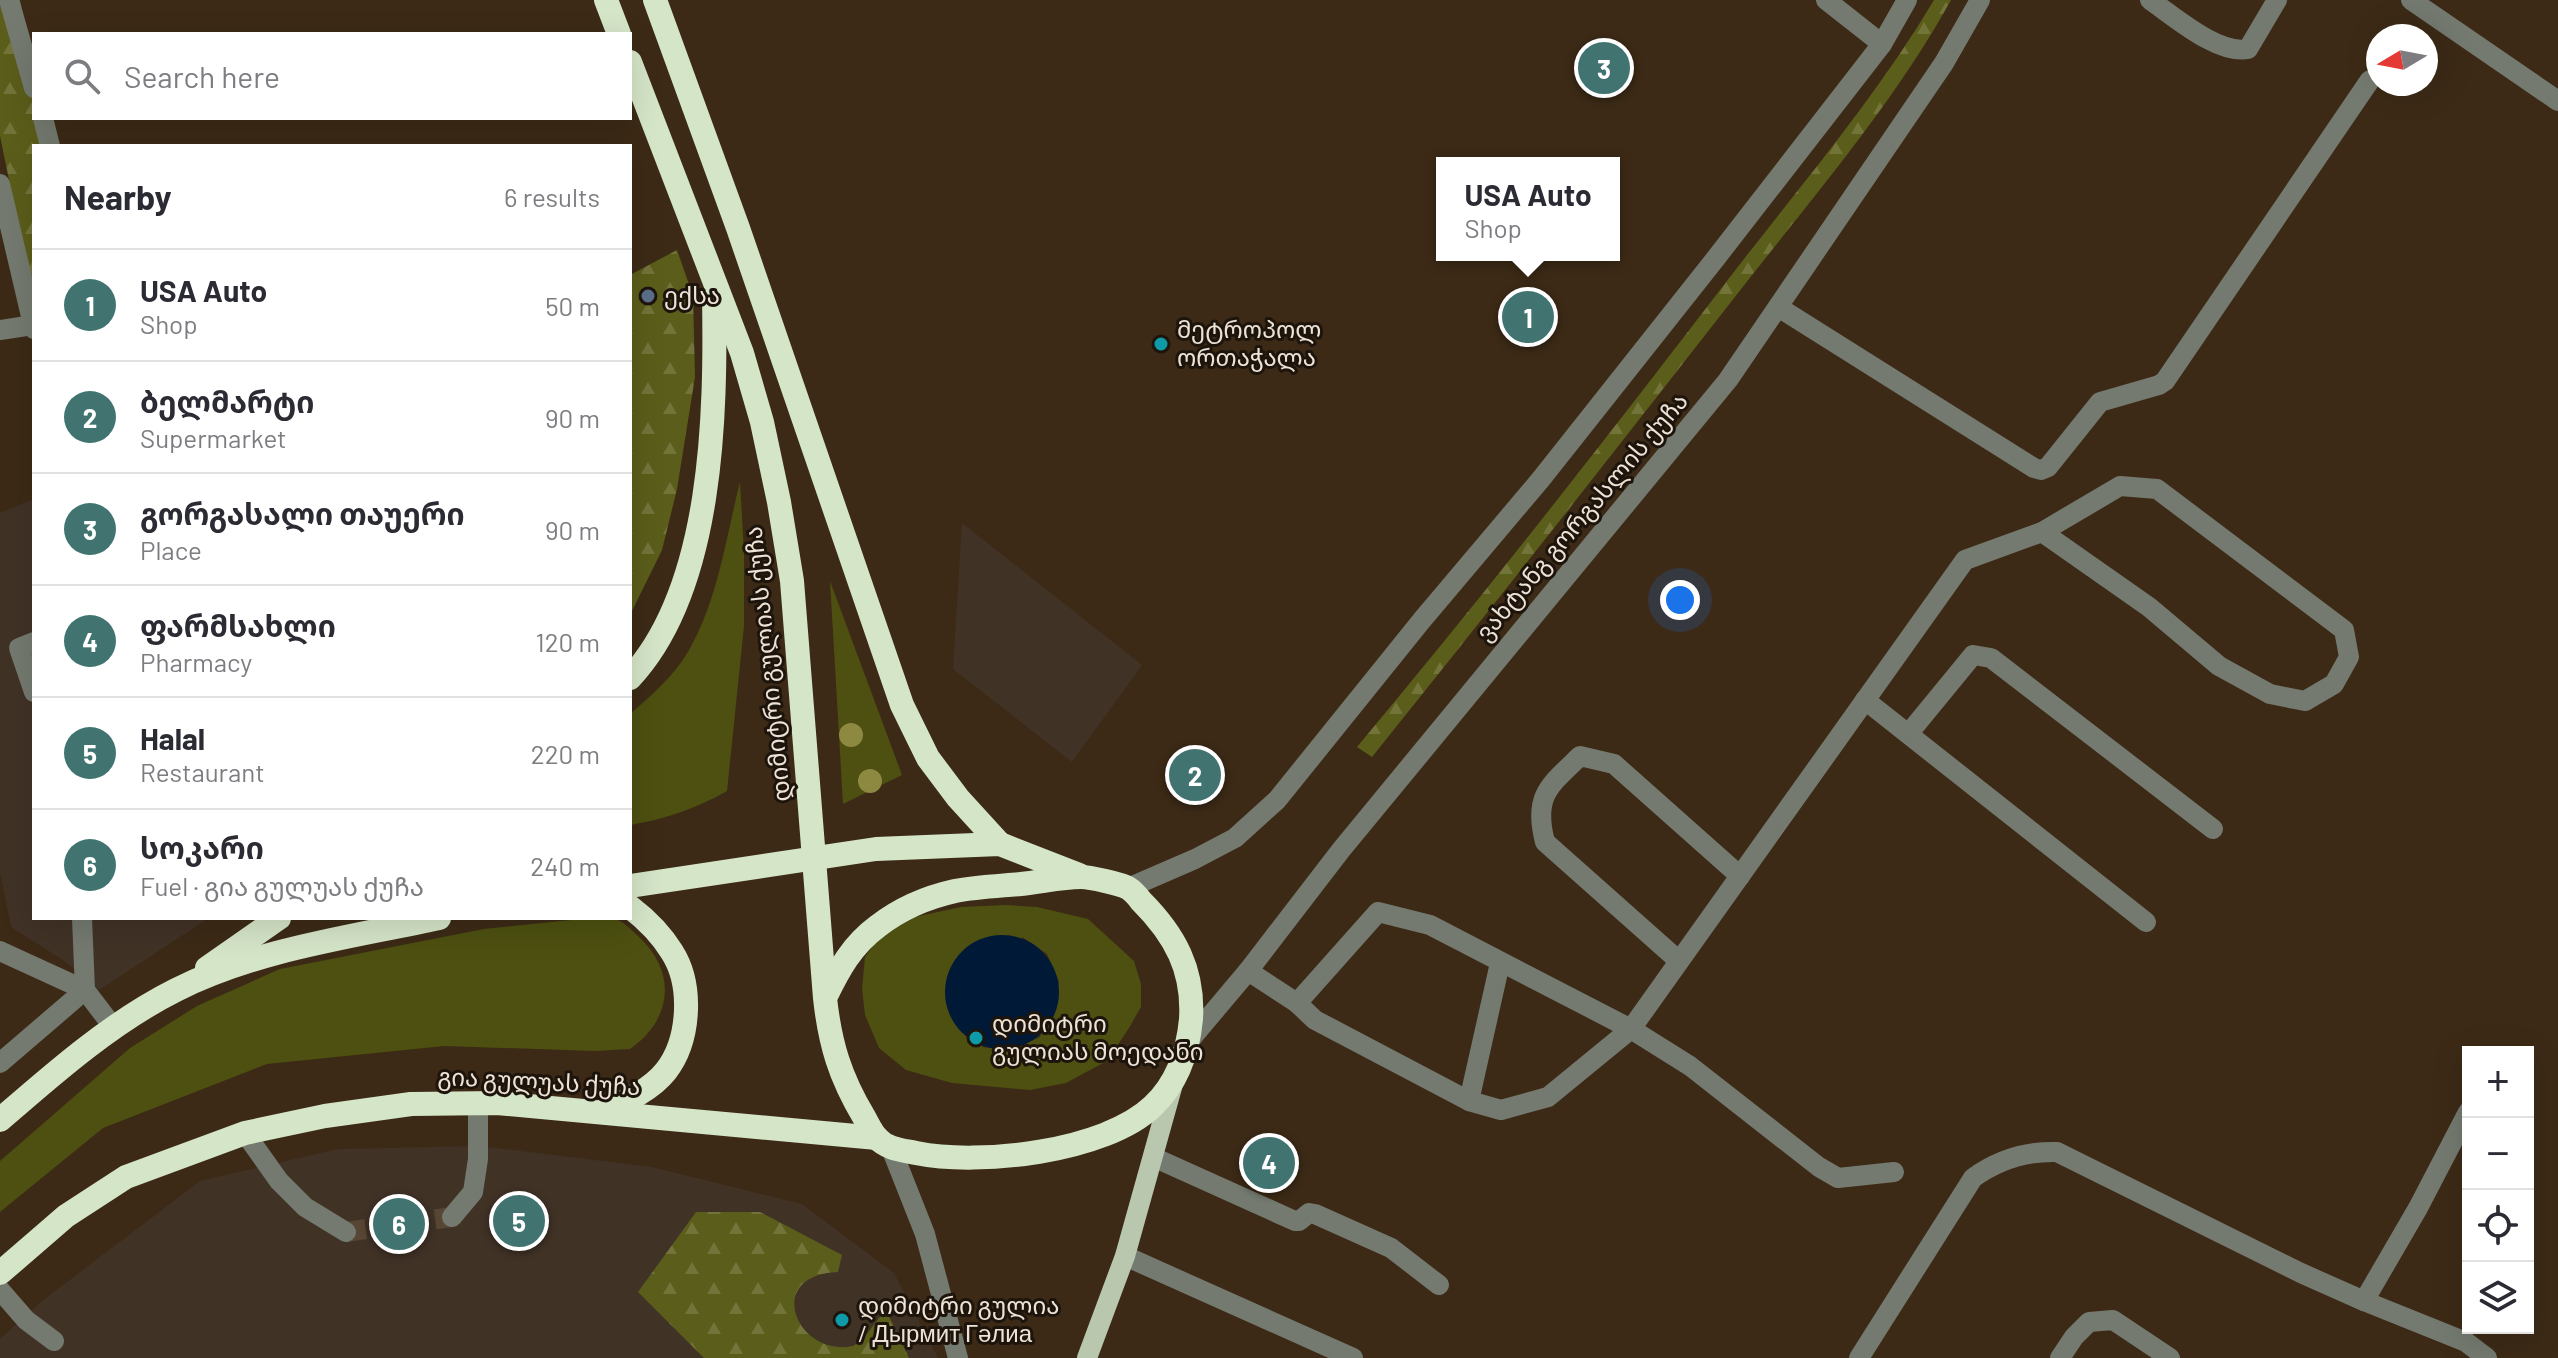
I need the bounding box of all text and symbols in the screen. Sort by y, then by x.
north arrow [2366,24,2438,96]
search box [32,32,632,120]
pin: 3 [1578,38,1630,98]
icon: search [60,54,104,98]
text: Search here [124,58,280,94]
popup [1436,157,1620,261]
text: Nearby [64,176,172,217]
text: USA Auto [1464,176,1592,212]
text: 6 results [504,181,600,212]
text: Shop [1464,212,1522,243]
text: USA Auto [140,272,267,308]
place label: ექსა [664,280,720,310]
marker: ექსა [639,287,657,305]
pin: 1 [1502,287,1554,347]
text: 1 [85,290,95,321]
text: 50 m [545,290,600,321]
text: Shop [140,308,198,339]
place label: მეტროპოლ ორთაჭალა [1177,314,1321,372]
marker: მეტროპოლ ორთაჭალა [1152,335,1170,353]
text: ბელმარტი [140,383,314,419]
street label: ვახტანგ გორგასლის ქუჩა [1469,386,1694,647]
text: 2 [83,402,97,433]
text: 90 m [545,402,600,433]
text: Supermarket [140,422,287,453]
text: გორგასალი თაუერი [140,495,465,531]
text: 3 [83,514,97,545]
text: 90 m [545,514,600,545]
street label: დიმიტრი გულიას ქუჩა [738,525,796,803]
text: Place [140,534,202,565]
your location [1660,580,1700,620]
text: ფარმსახლი [140,607,336,643]
text: 4 [82,626,98,657]
text: 120 m [536,626,600,657]
text: Pharmacy [140,646,252,677]
text: Halal [140,720,205,756]
text: 5 [83,738,97,769]
text: 220 m [531,738,600,769]
pin: 2 [1169,745,1221,805]
text: Restaurant [140,756,265,787]
text: სოკარი [140,829,264,865]
text: 6 [83,850,97,881]
text: 240 m [530,850,600,881]
text: Fuel · გია გულუას ქუჩა [140,870,424,901]
place label: დიმიტრი გულიას მოედანი [992,1008,1204,1066]
marker: დიმიტრი გულიას მოედანი [967,1029,985,1047]
map controls [2462,1046,2534,1334]
button: + [2462,1046,2534,1118]
street label: გია გულუას ქუჩა [437,1061,641,1101]
button: − [2462,1118,2534,1190]
pin: 4 [1243,1133,1295,1193]
button: locate [2462,1190,2534,1262]
pin: 5 [493,1191,545,1251]
pin: 6 [373,1194,425,1254]
button: layers [2462,1262,2534,1334]
place label: დიმიტრი გულია / Дырмит Гәлиа [858,1290,1059,1347]
marker: დიმიტრი გულია / Дырмит Гәлиа [833,1311,851,1329]

